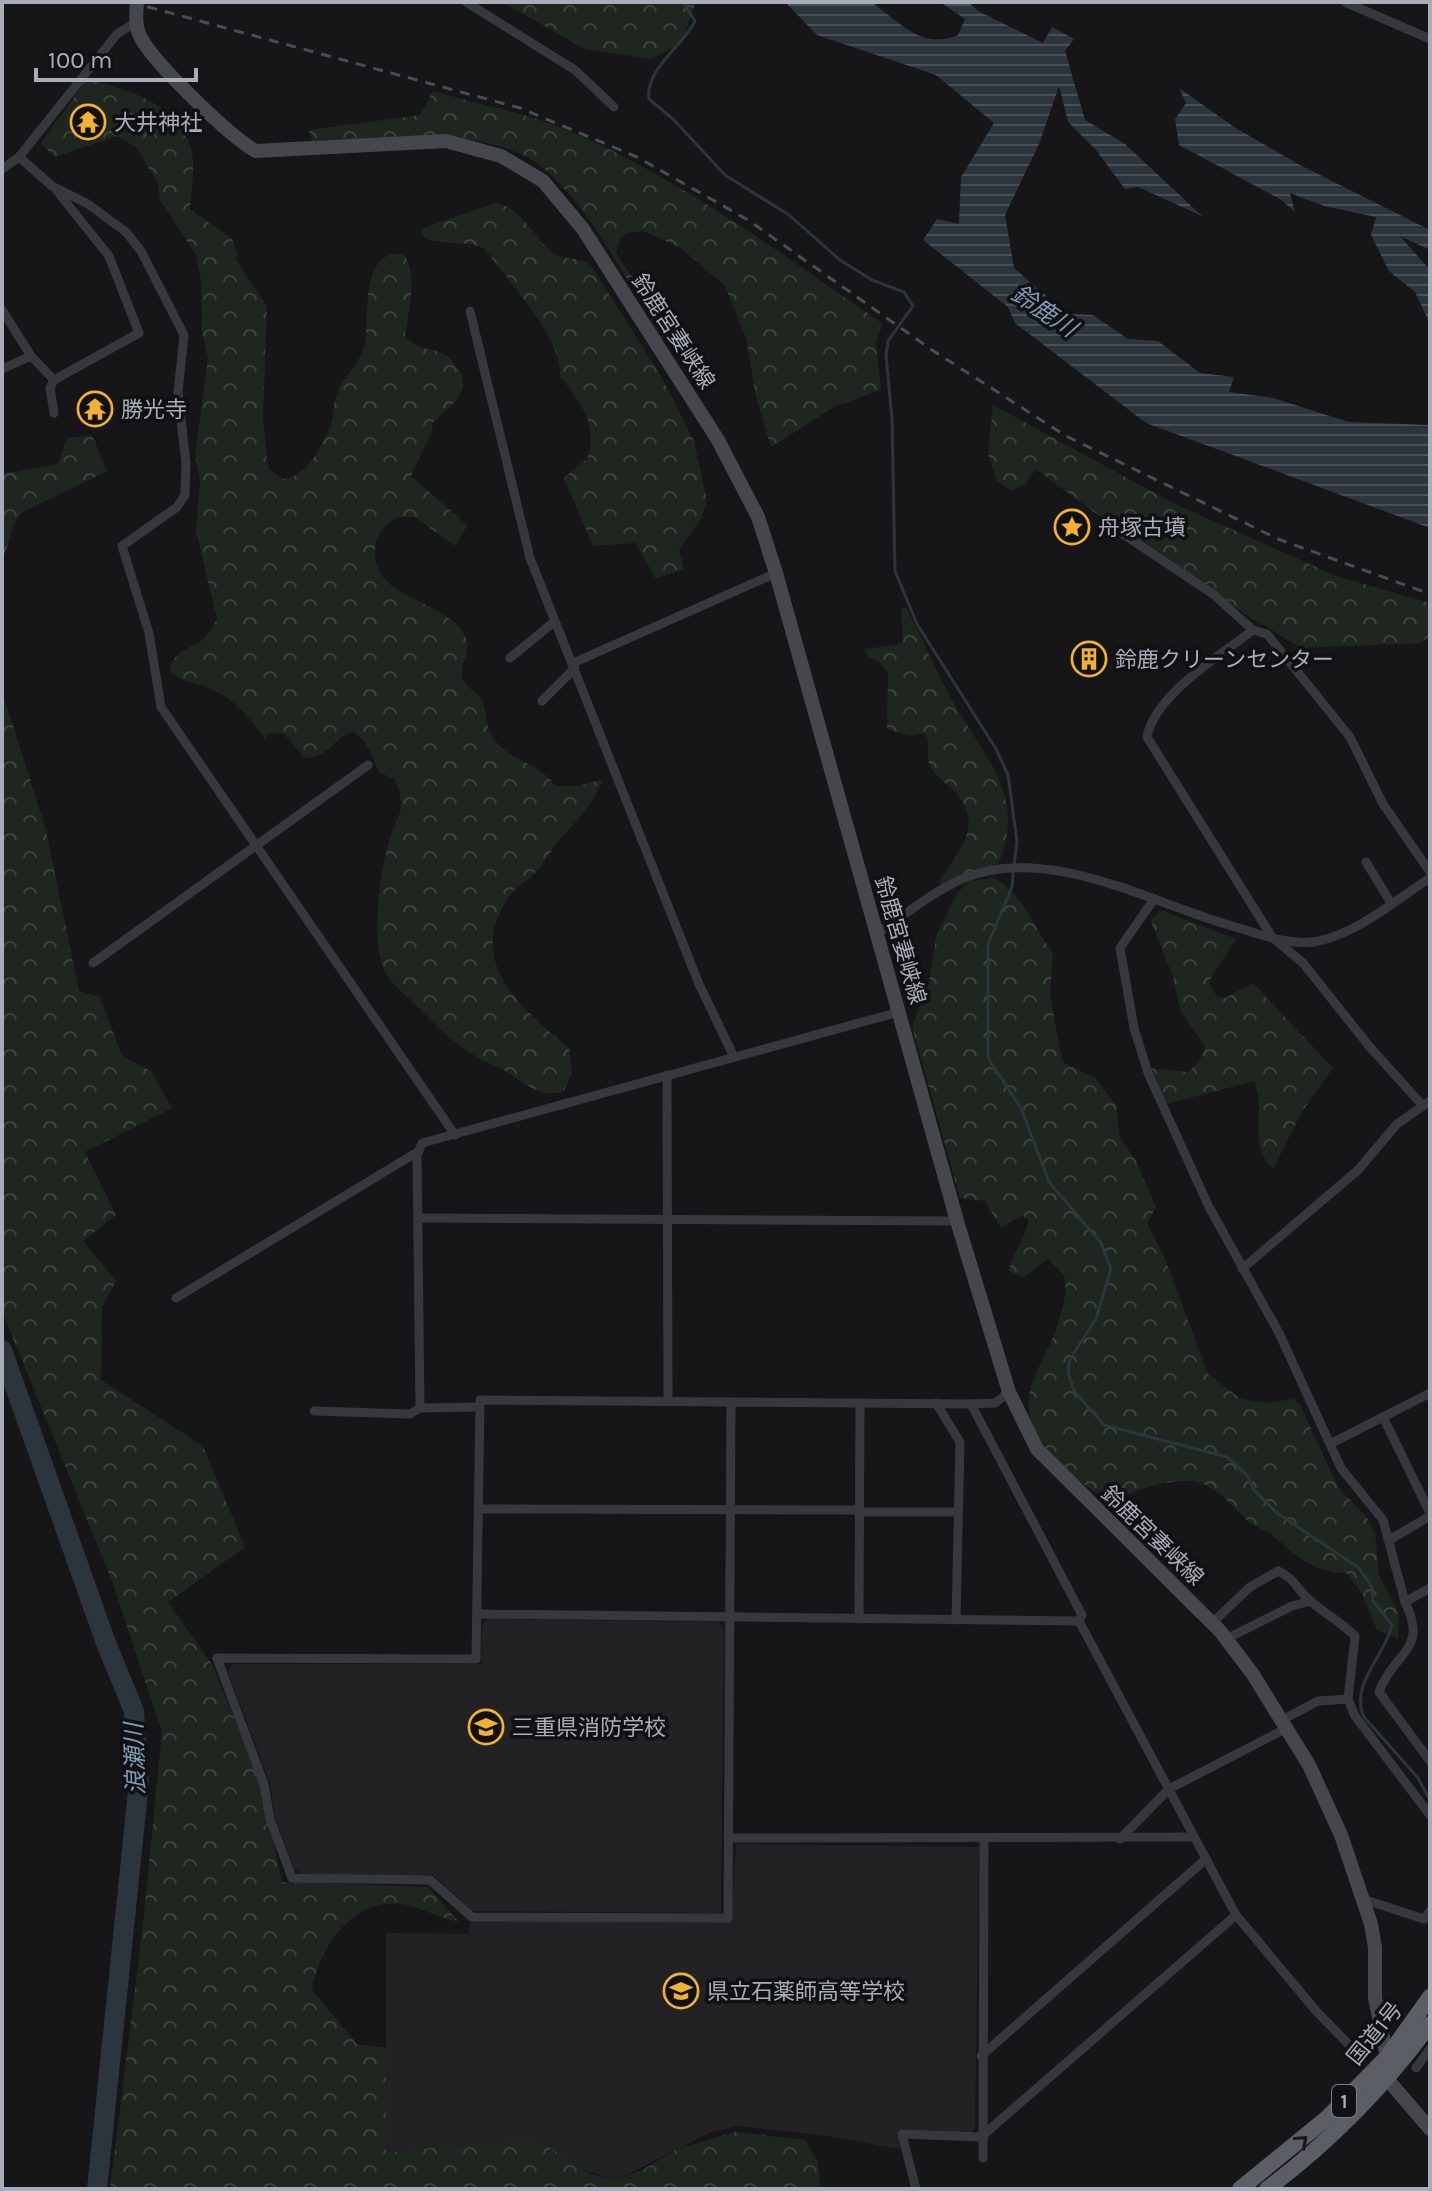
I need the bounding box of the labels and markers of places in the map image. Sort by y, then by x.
temple icon: 大井神社 [69,103,107,141]
place label: 大井神社 [114,110,202,136]
temple icon: 勝光寺 [76,390,114,428]
place label: 勝光寺 [121,397,187,423]
place icon: 舟塚古墳 [1053,508,1091,546]
place label: 舟塚古墳 [1098,515,1186,541]
building icon: 鈴鹿クリーンセンター [1070,640,1108,678]
place label: 鈴鹿クリーンセンター [1115,647,1334,673]
school or university icon: 三重県消防学校 [467,1708,505,1746]
place label: 三重県消防学校 [512,1715,666,1741]
school or university icon: 県立石薬師高等学校 [662,1972,700,2010]
place label: 県立石薬師高等学校 [707,1979,905,2005]

